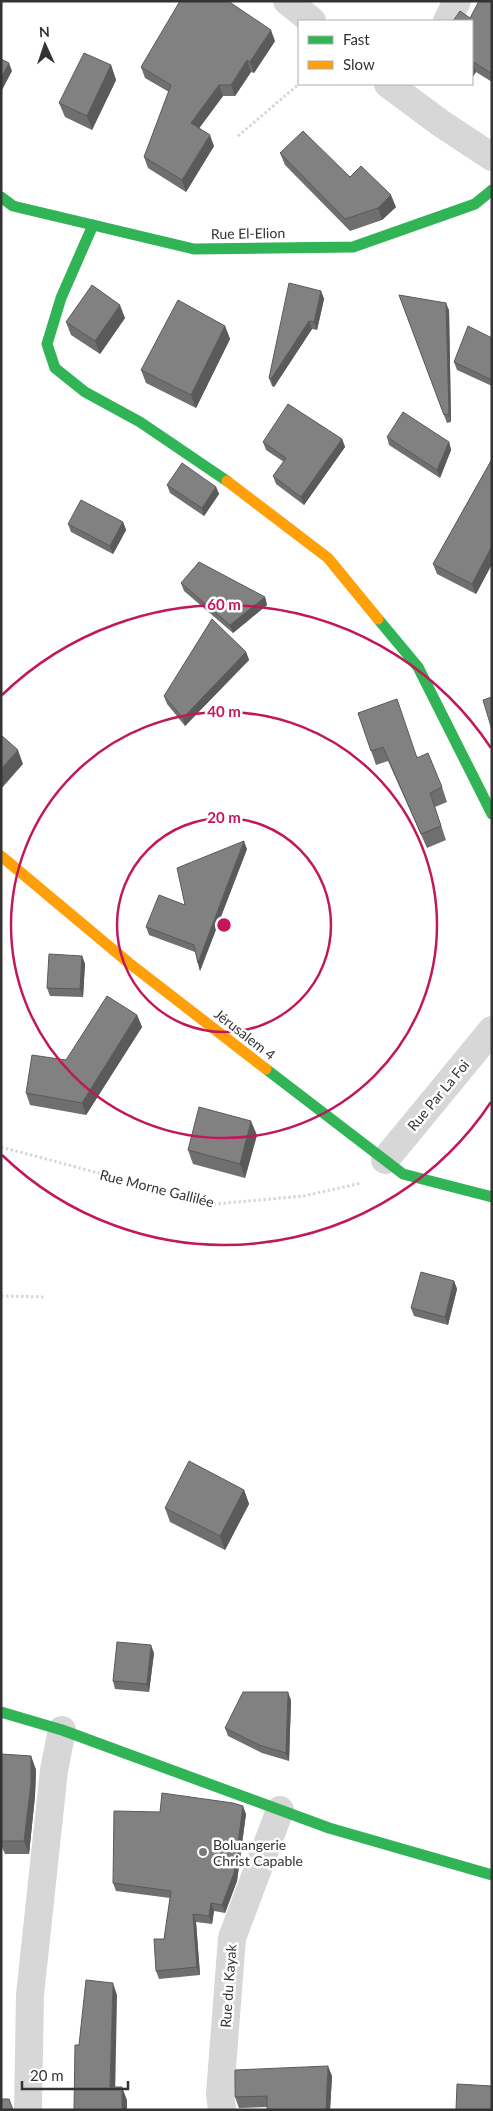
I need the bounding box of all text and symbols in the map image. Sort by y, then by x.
north arrow [20,20,70,70]
legend [298,20,473,85]
text: N [38,23,50,40]
text: Fast [343,30,370,48]
text: Slow [343,55,375,73]
street label: Rue El-Elion [211,224,285,242]
text: 60 m [207,595,241,613]
text: 40 m [207,702,241,720]
text: 20 m [207,808,241,826]
centre of rings [215,916,233,934]
street label: Jérusalem 4 [211,1005,279,1063]
street label: Rue Par La Foi [403,1056,473,1134]
street label: Rue Morne Gallilée [98,1166,216,1210]
place label: Boluangerie Christ Capable [213,1836,303,1869]
marker: Boluangerie Christ Capable [197,1846,209,1858]
street label: Rue du Kayak [217,1943,239,2028]
scale bar [22,2058,129,2090]
text: 20 m [30,2066,64,2084]

